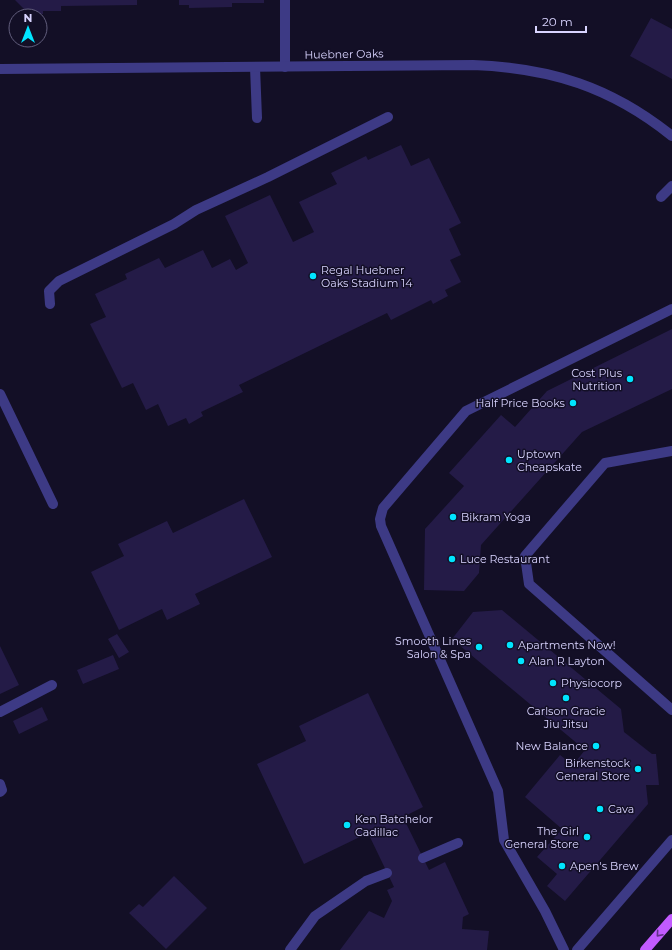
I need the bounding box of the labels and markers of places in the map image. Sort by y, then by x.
place label: Regal Huebner Oaks Stadium 14 [321,263,413,290]
marker: Regal Huebner Oaks Stadium 14 [308,271,318,281]
place label: Cost Plus Nutrition [571,366,623,393]
marker: Cost Plus Nutrition [625,374,635,384]
place label: Half Price Books [476,396,566,410]
marker: Half Price Books [568,398,578,408]
place label: Uptown Cheapskate [517,447,582,474]
marker: Uptown Cheapskate [504,455,514,465]
place label: Bikram Yoga [461,510,531,524]
marker: Bikram Yoga [448,512,458,522]
place label: Luce Restaurant [460,552,550,566]
marker: Luce Restaurant [447,554,457,564]
place label: Smooth Lines Salon & Spa [395,634,472,661]
place label: Apartments Now! [518,638,616,652]
marker: Apartments Now! [505,640,515,650]
marker: Smooth Lines Salon & Spa [474,642,484,652]
place label: Alan R Layton [529,654,605,668]
marker: Alan R Layton [516,656,526,666]
place label: Physiocorp [561,676,622,690]
marker: Physiocorp [548,678,558,688]
marker: Carlson Gracie Jiu Jitsu [561,693,571,703]
place label: Carlson Gracie Jiu Jitsu [527,704,606,731]
place label: New Balance [516,739,588,753]
marker: New Balance [591,741,601,751]
place label: Birkenstock General Store [556,756,630,783]
marker: Birkenstock General Store [633,764,643,774]
place label: Cava [608,802,634,816]
marker: Cava [595,804,605,814]
place label: Ken Batchelor Cadillac [355,812,433,839]
marker: Ken Batchelor Cadillac [342,820,352,830]
place label: The Girl General Store [505,824,579,851]
marker: The Girl General Store [582,832,592,842]
place label: Apen's Brew [570,859,639,873]
marker: Apen's Brew [557,861,567,871]

